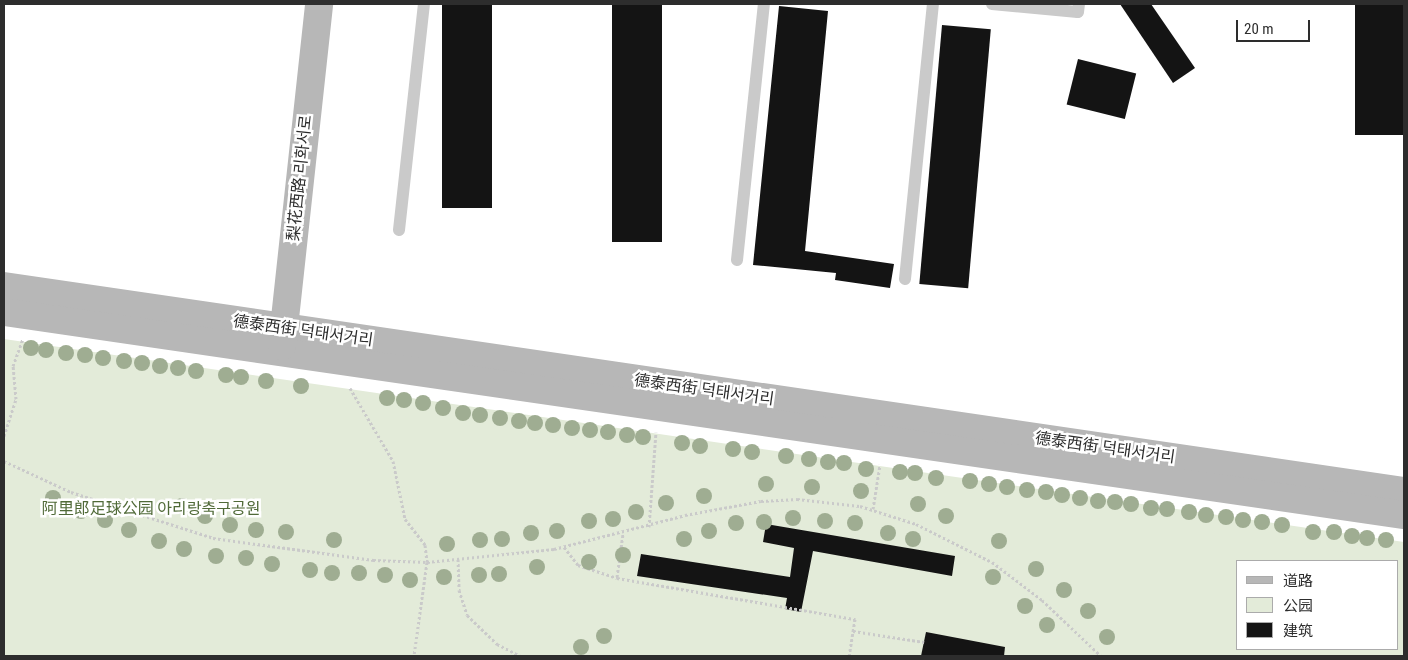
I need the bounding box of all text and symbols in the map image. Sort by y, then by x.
scale bar [1238,10,1312,42]
text: 20 m [1244,20,1274,38]
street label: 梨花西路 리화서로 [284,114,316,242]
street label: 德泰西街 덕태서거리 [232,312,374,350]
street label: 德泰西街 덕태서거리 [633,371,775,409]
street label: 德泰西街 덕태서거리 [1034,429,1176,467]
park label: 阿里郎足球公园 아리랑축구공원 [42,499,260,519]
legend [1236,560,1398,650]
text: 道路 [1283,572,1313,590]
text: 公园 [1283,597,1313,615]
text: 建筑 [1283,622,1313,640]

